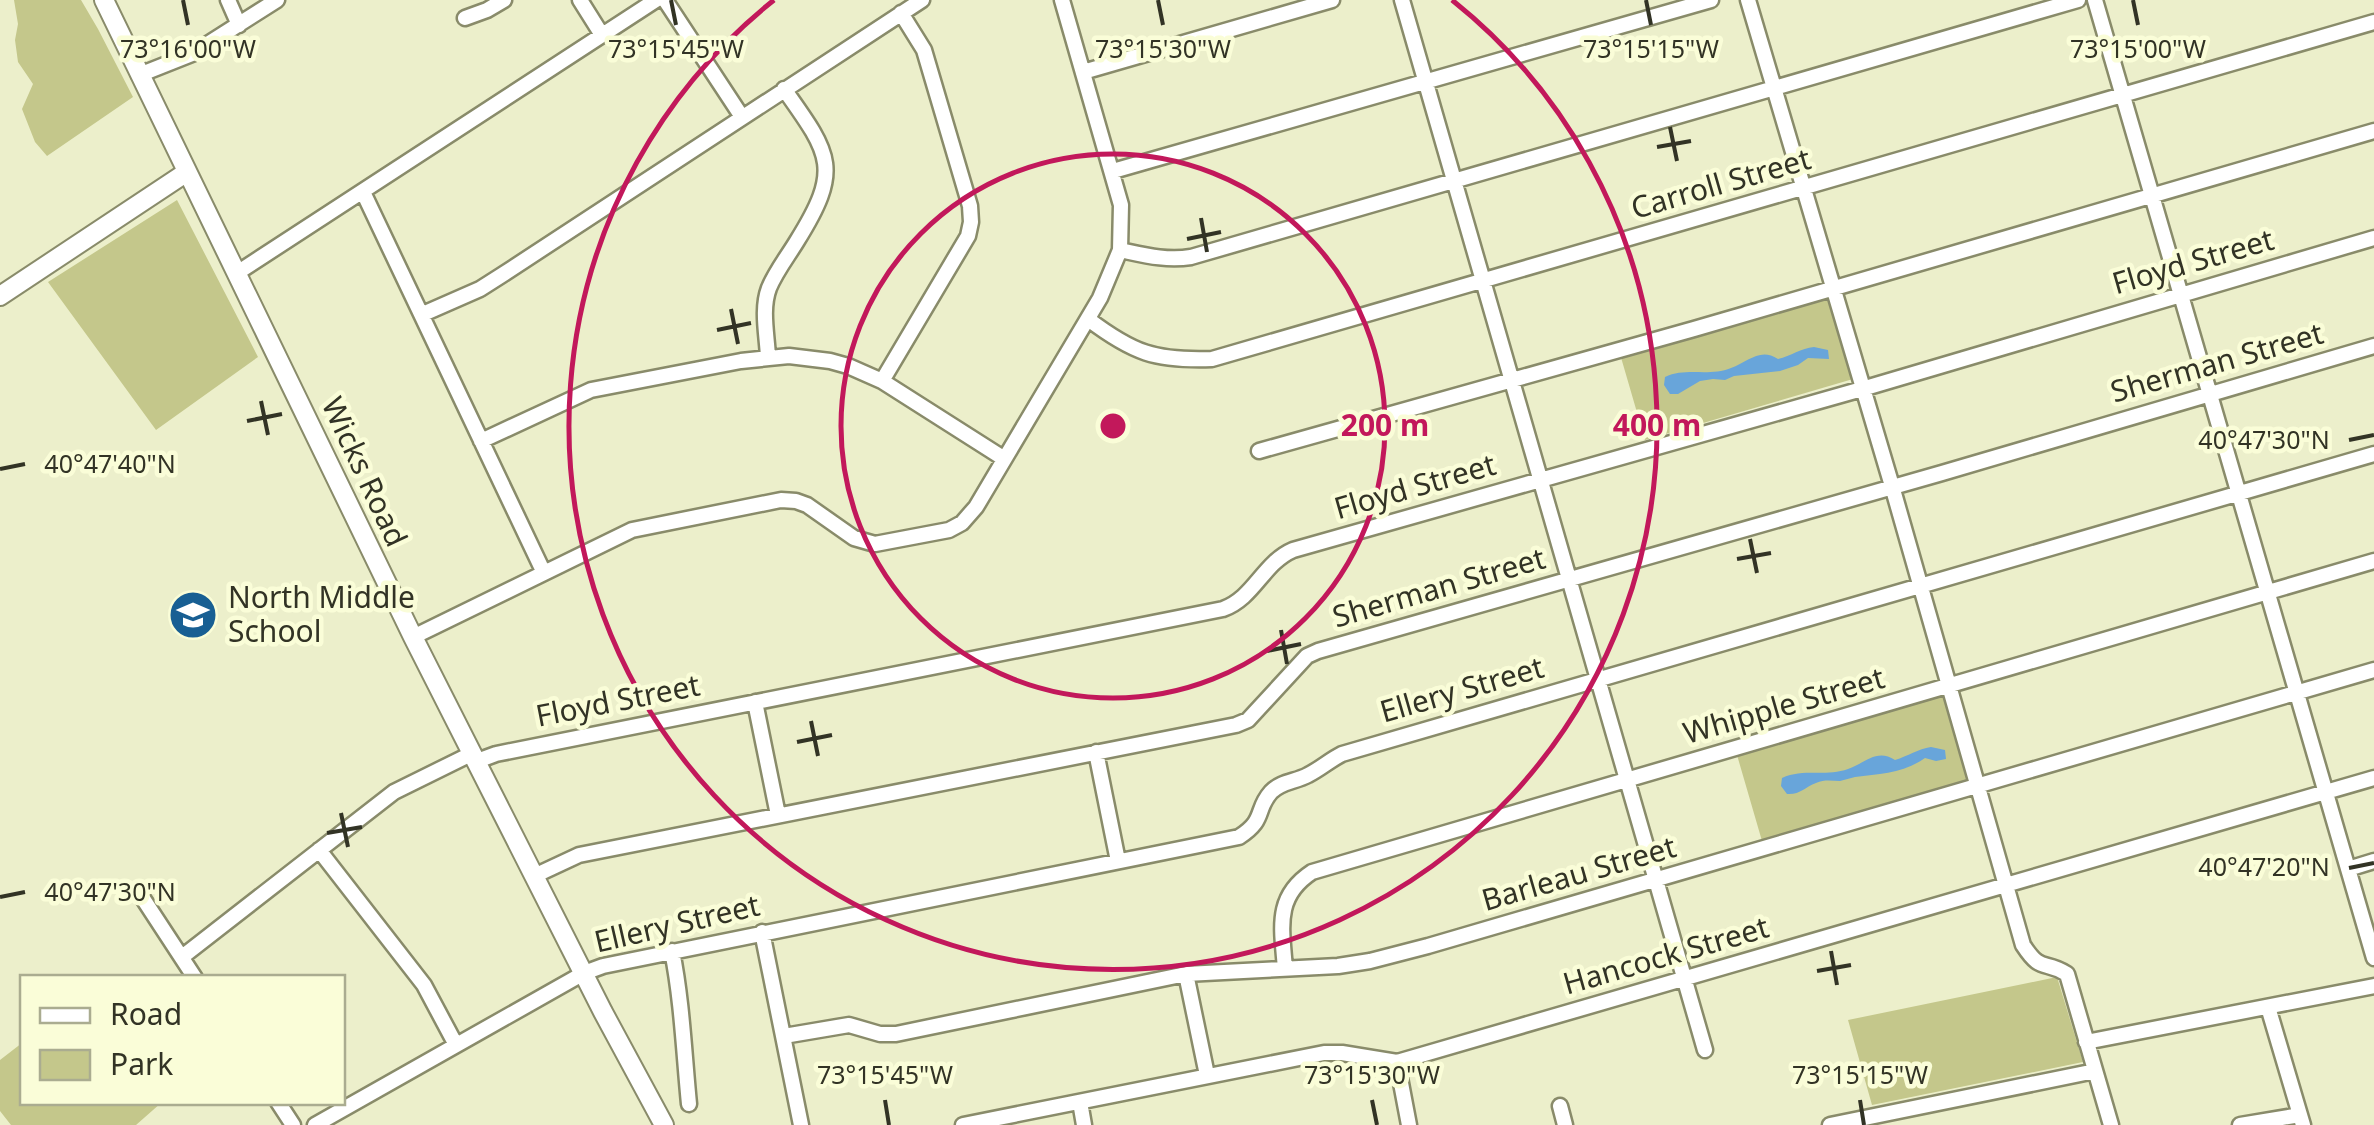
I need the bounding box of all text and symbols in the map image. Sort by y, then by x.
text: 73°16'00"W [120,31,256,65]
text: 73°15'45"W [608,31,744,65]
text: 73°15'30"W [1095,31,1231,65]
text: 73°15'15"W [1583,31,1719,65]
text: 73°15'00"W [2070,31,2206,65]
street label: Carroll Street [1626,137,1815,228]
street label: Floyd Street [2107,218,2278,303]
street label: Sherman Street [2106,312,2328,411]
street label: Wicks Road [313,390,418,553]
text: 200 m [1341,404,1429,445]
text: 400 m [1613,404,1701,445]
centre of rings [1095,408,1131,444]
text: 40°47'30"N [2198,422,2330,456]
street label: Floyd Street [1329,443,1500,528]
text: 40°47'40"N [44,446,176,480]
street label: Sherman Street [1328,537,1550,636]
place label: North Middle School [228,576,415,651]
school or university icon: North Middle School [167,589,219,641]
street label: Ellery Street [1375,646,1548,731]
street label: Whipple Street [1678,656,1889,753]
street label: Floyd Street [532,664,703,736]
street label: Barleau Street [1477,825,1681,920]
text: 40°47'20"N [2198,849,2330,883]
text: 40°47'30"N [44,874,176,908]
street label: Ellery Street [590,884,763,961]
street label: Hancock Street [1558,906,1773,1004]
legend [20,975,345,1105]
text: Road [110,993,182,1034]
text: Park [110,1043,173,1084]
text: 73°15'45"W [817,1057,953,1091]
text: 73°15'30"W [1304,1057,1440,1091]
text: 73°15'15"W [1792,1057,1928,1091]

